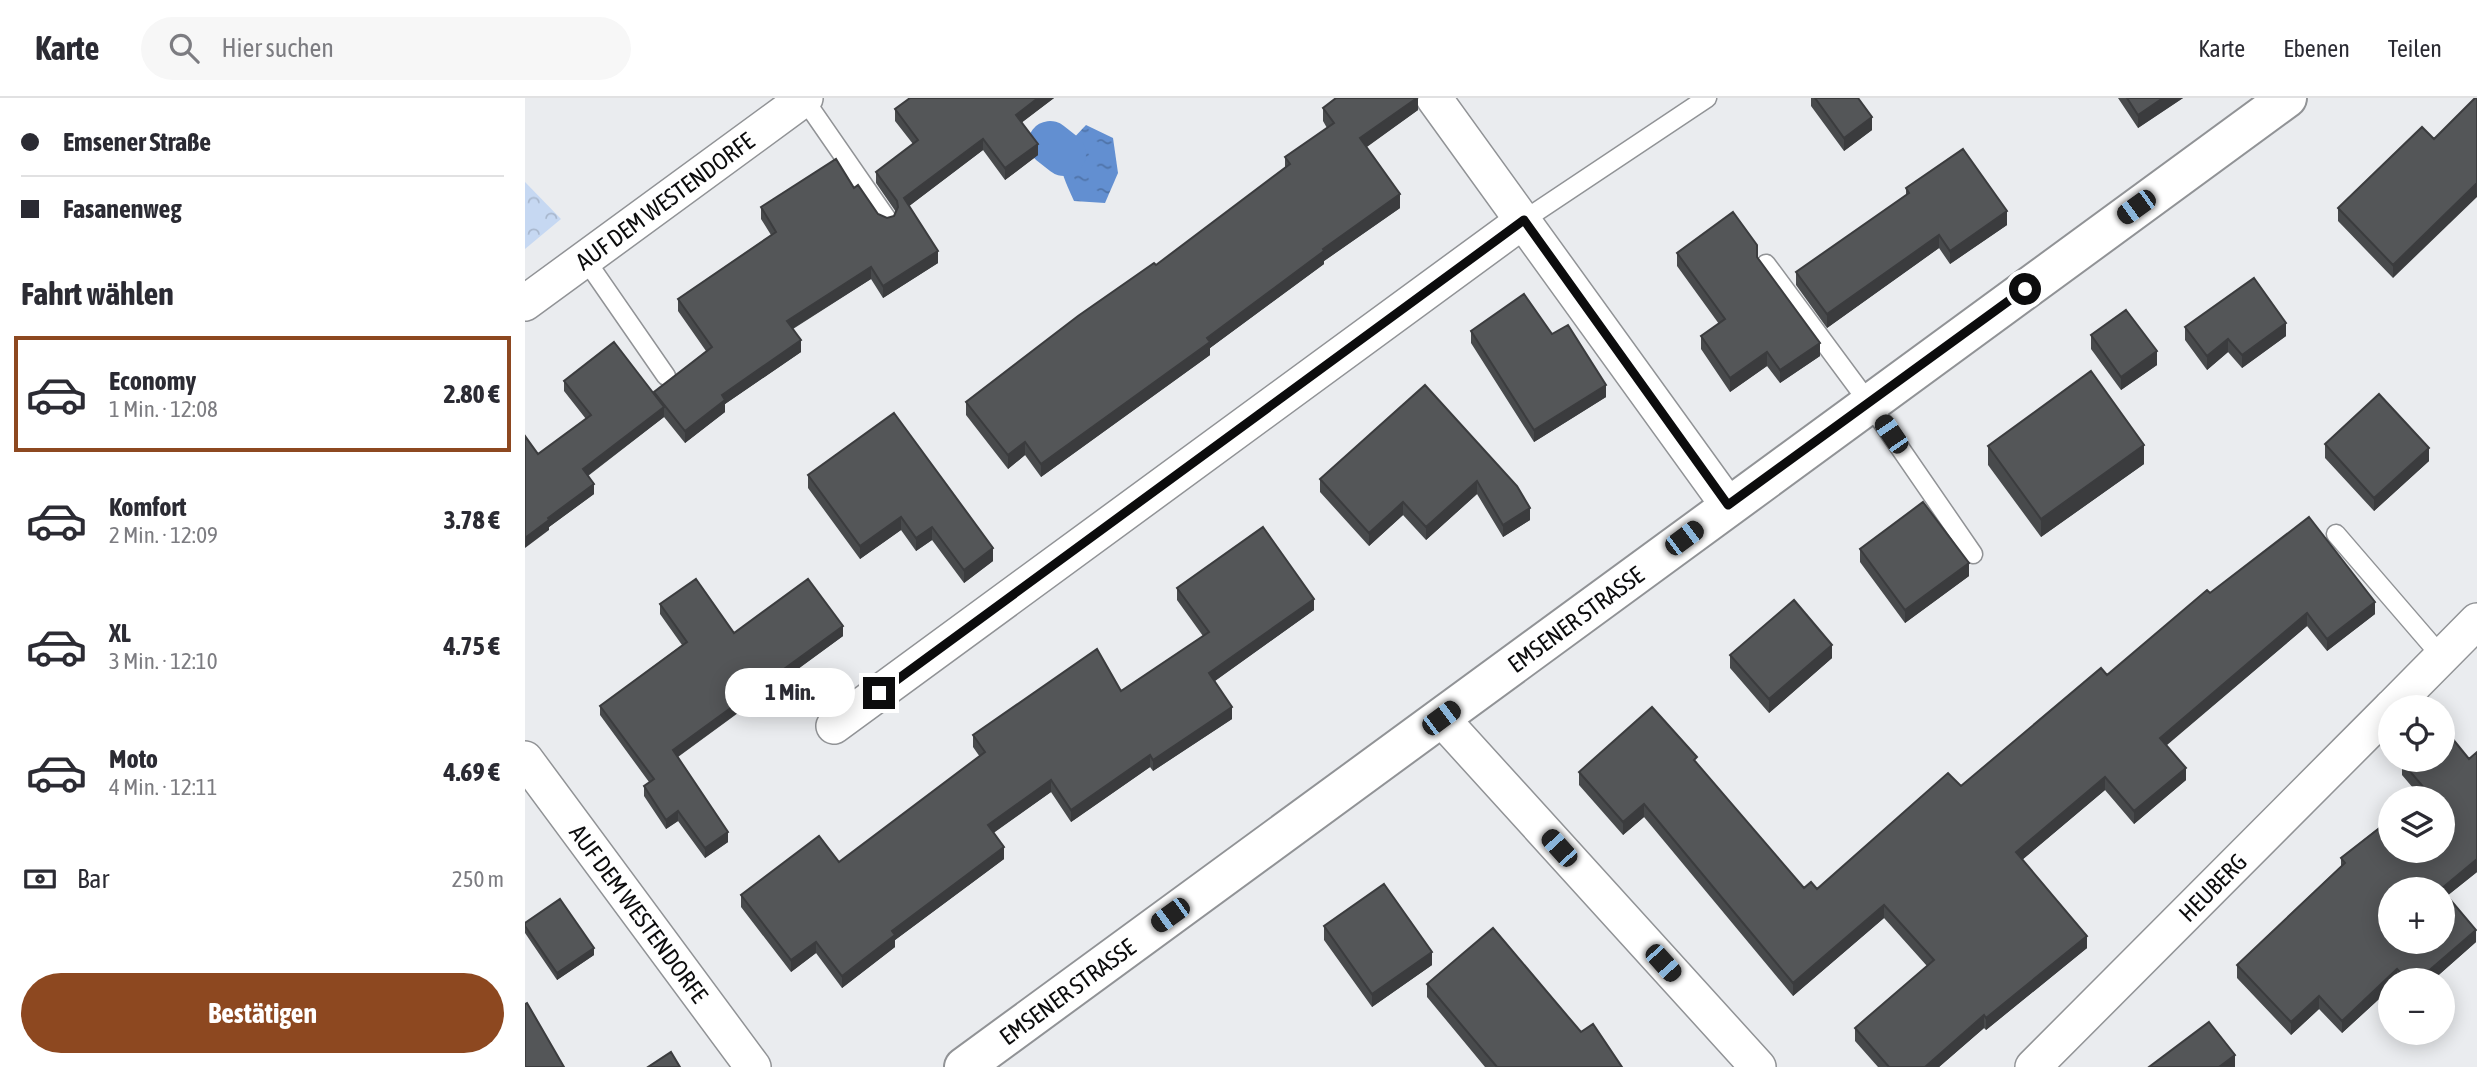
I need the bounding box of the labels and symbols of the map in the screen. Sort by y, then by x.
street label: AUF DEM WESTENDORFE [570,127,759,275]
car [2113,186,2160,228]
route start [2009,273,2041,305]
car [1871,411,1912,457]
car [1661,517,1708,559]
street label: EMSENER STRASSE [1503,561,1649,678]
callout: 1 Min. [725,668,855,718]
route end [863,677,895,709]
car [1418,697,1465,739]
street label: AUF DEM WESTENDORFE [565,819,714,1007]
car [1538,825,1581,871]
street label: HEUBERG [2173,848,2252,927]
car [1147,894,1194,936]
street label: EMSENER STRASSE [994,933,1140,1050]
car [1642,940,1685,986]

